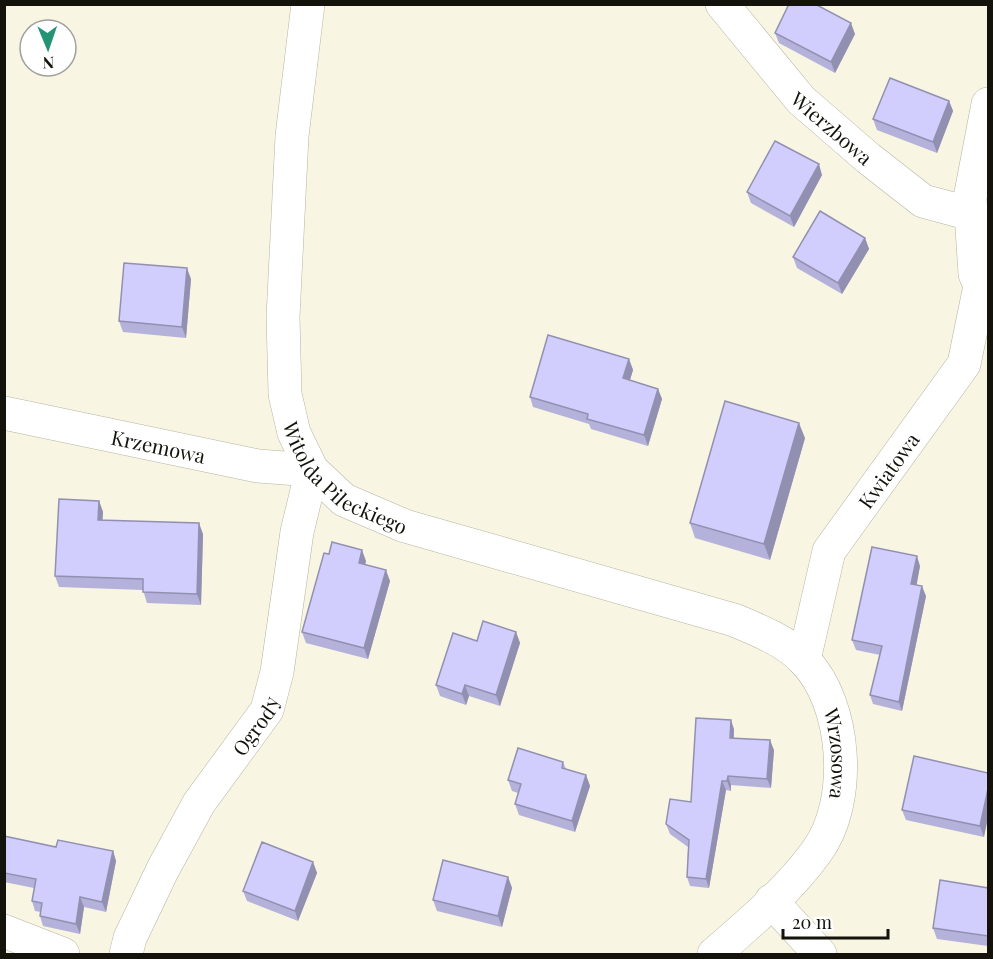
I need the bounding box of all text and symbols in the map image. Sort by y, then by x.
north arrow [18,18,78,78]
text: N [42,53,55,74]
street label: Wierzbowa [785,84,879,170]
street label: Witolda Pileckiego [278,418,412,539]
street label: Krzemowa [109,422,208,468]
street label: Kwiatowa [851,426,924,513]
street label: Ogrody [225,693,284,760]
street label: Wrzosowa [819,704,854,801]
scale bar [783,902,888,940]
text: 20 m [792,910,832,934]

